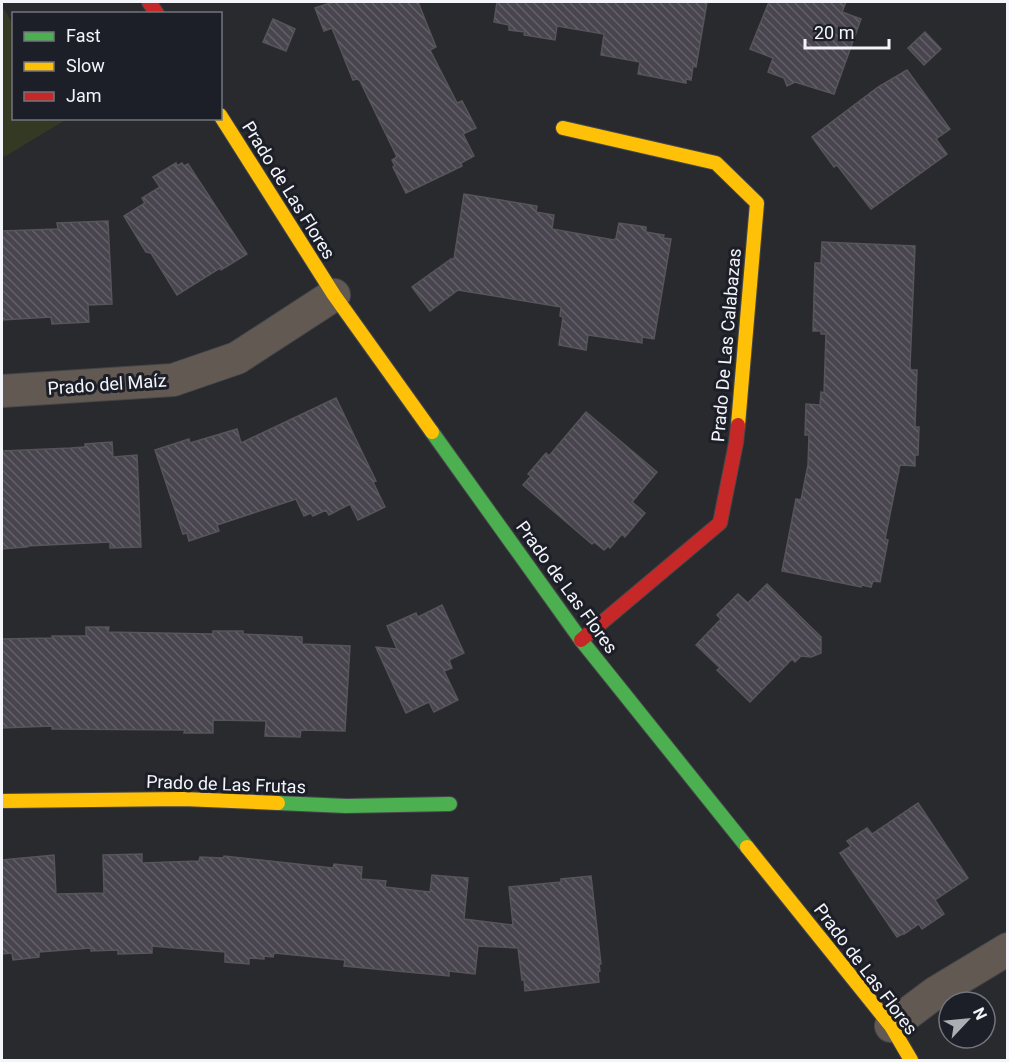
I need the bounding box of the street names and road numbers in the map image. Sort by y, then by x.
street label: Prado de Las Flores [238,117,340,263]
street label: Prado De Las Calabazas [707,247,745,443]
street label: Prado del Maíz [47,369,167,399]
street label: Prado de Las Flores [512,517,622,657]
street label: Prado de Las Frutas [146,771,306,797]
street label: Prado de Las Flores [810,899,922,1039]

